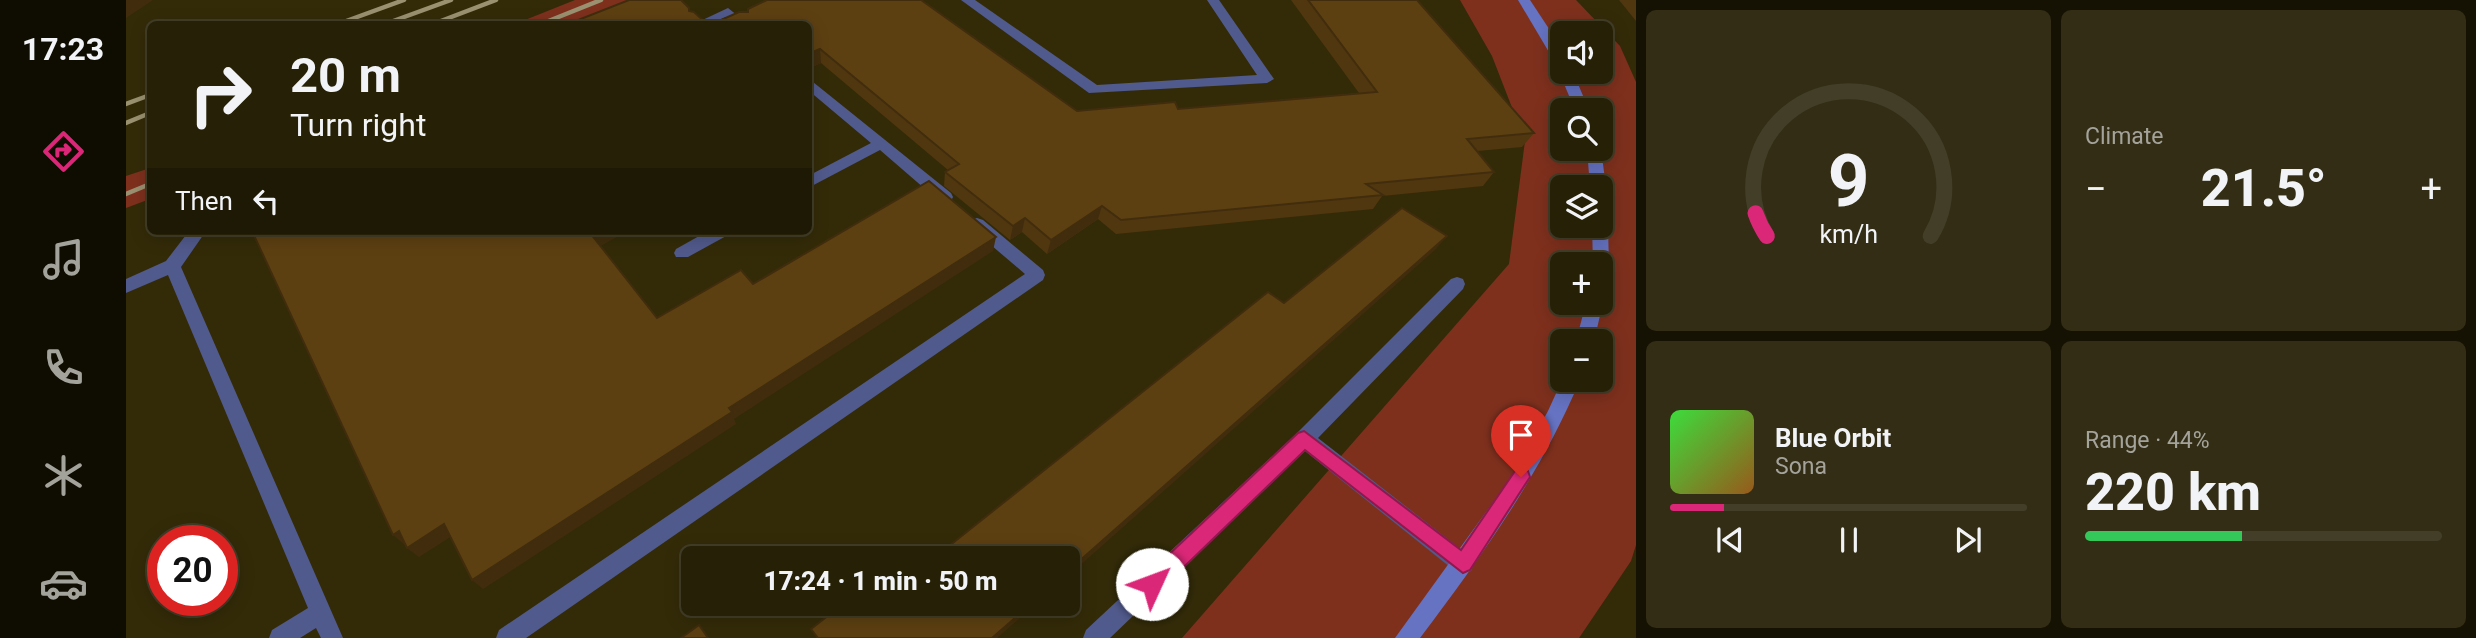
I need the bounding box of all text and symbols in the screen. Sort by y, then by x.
map controls [1550,21,1613,392]
button: sound [1550,21,1613,84]
text: 17:23 [22,30,104,68]
text: 20 m [290,47,401,104]
icon: right [175,49,266,140]
button: search [1550,98,1613,161]
text: Turn right [290,106,426,144]
text: Climate [2085,123,2164,150]
icon: directions [39,127,88,176]
text: 9 [1828,139,1869,225]
text: 21.5° [2201,158,2327,219]
text: − [2085,167,2107,211]
text: + [2420,167,2442,211]
button: layers [1550,175,1613,238]
icon: left [247,182,285,220]
text: Then [175,186,233,216]
text: km/h [1819,220,1878,249]
icon: music [39,235,88,284]
button: + [1550,252,1613,315]
button: − [1550,329,1613,392]
icon: phone [39,343,88,392]
pin [1491,405,1551,477]
icon: arrive [1502,416,1540,454]
text: Blue Orbit [1775,423,1891,453]
text: Range · 44% [2085,427,2210,454]
icon: climate [39,451,88,500]
text: Sona [1775,453,1827,480]
text: 220 km [2085,462,2261,523]
icon: previous [1711,521,1749,559]
icon: pause [1830,521,1868,559]
icon: next [1949,521,1987,559]
speed limit sign: 20 [147,525,238,616]
position arrow [1115,547,1189,621]
icon: car [39,559,88,608]
text: 17:24 · 1 min · 50 m [763,566,998,596]

